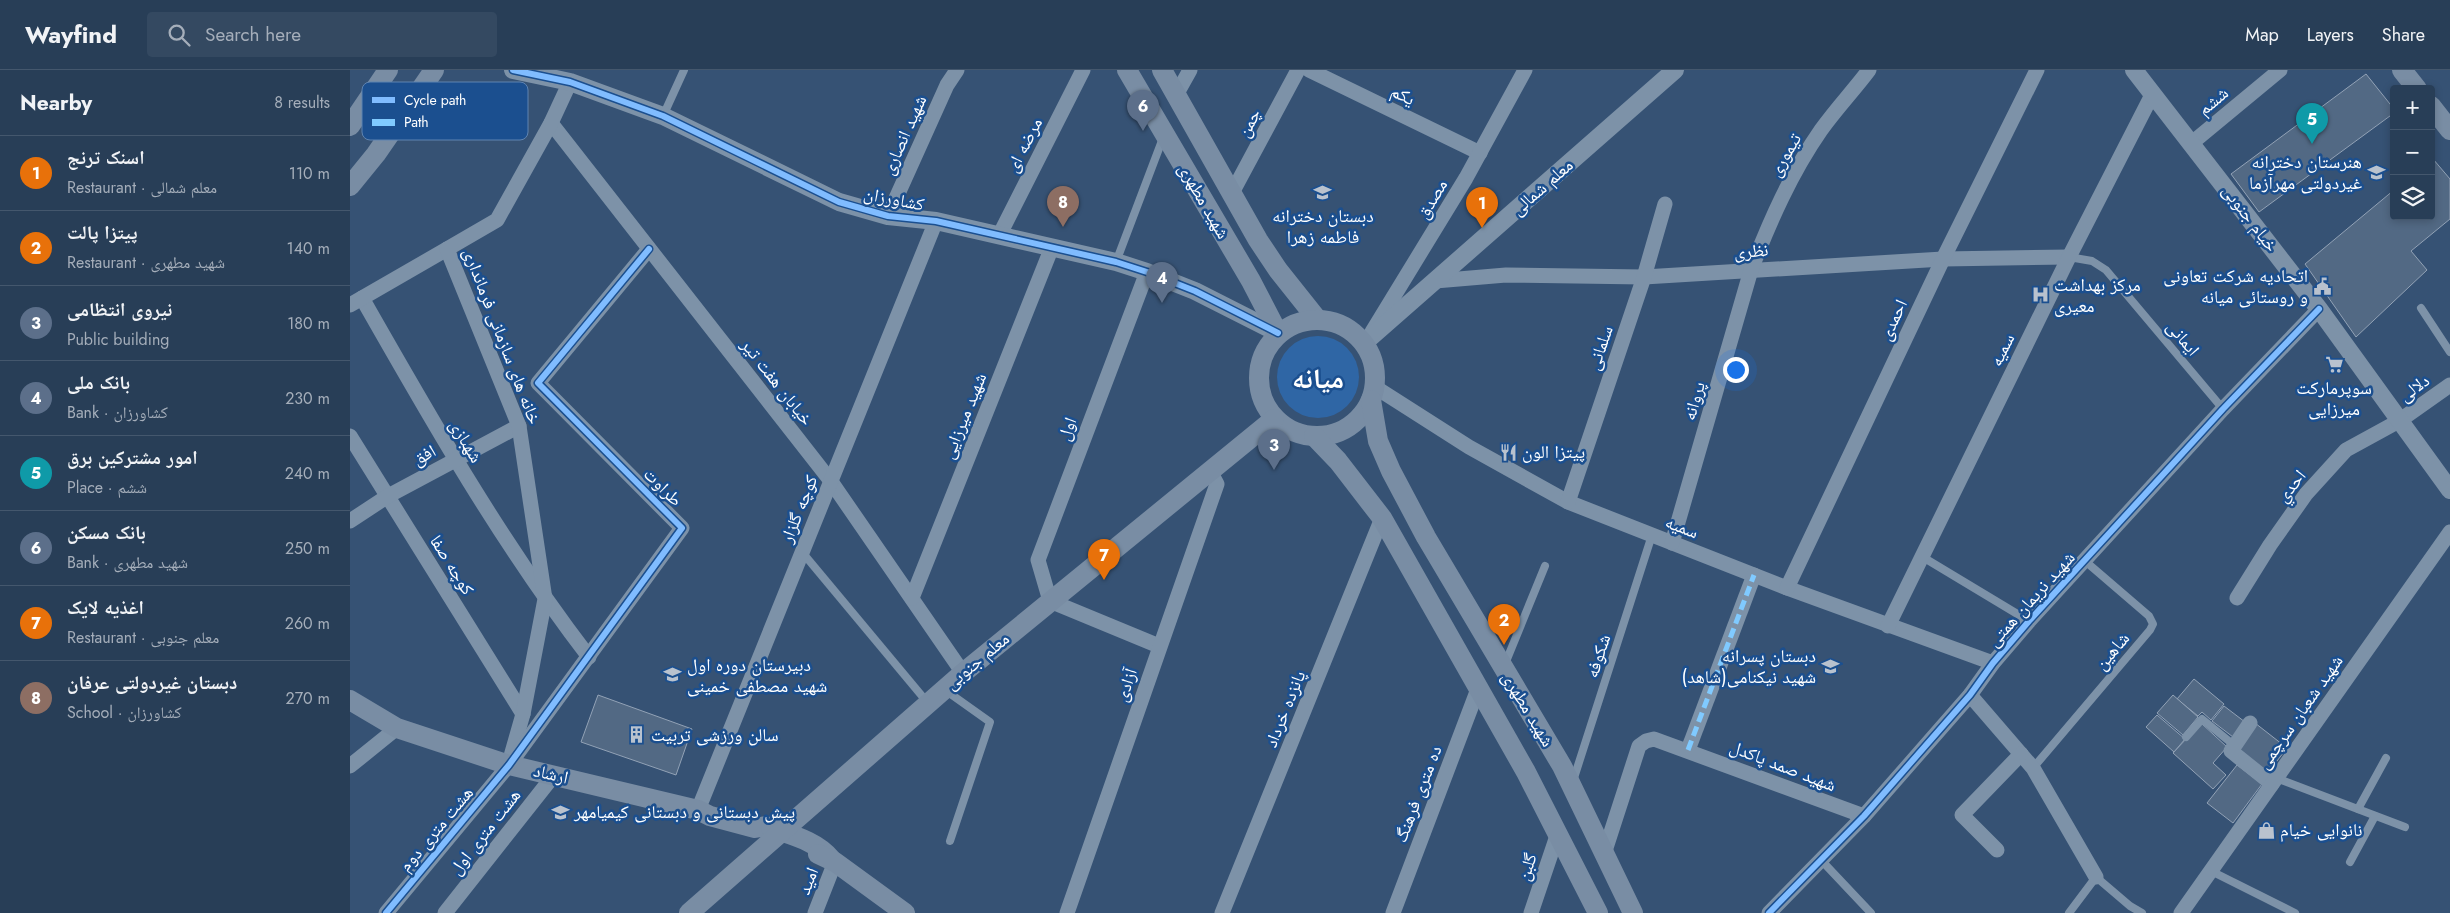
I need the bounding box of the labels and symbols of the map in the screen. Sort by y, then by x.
street label: یکم [1387,78,1419,112]
street label: ششم [2192,80,2234,122]
legend [362,82,528,140]
text: Cycle path [404,90,466,110]
pin: 6 [1127,90,1159,131]
street label: شهید انصاری [875,91,933,179]
pin: 5 [2296,103,2328,144]
street label: چمن [1231,104,1267,142]
text: Path [404,112,429,132]
street label: مرضه ای [999,113,1049,177]
street label: تیموری [1762,128,1808,182]
place label: هنرستان دخترانه غیردولتی مهرآزما [2249,149,2362,196]
street label: معلم شمالی [1505,153,1579,221]
street label: شهید مطهری [1172,158,1236,244]
school or university icon: هنرستان دخترانه غیردولتی مهرآزما [2366,162,2386,182]
street label: مصدق [1410,174,1454,224]
street label: خیام جنوبی [2216,179,2284,257]
street label: کشاورزان [862,180,927,218]
school or university icon: دبستان دخترانه فاطمه زهرا [1313,183,1333,203]
pin: 8 [1047,186,1079,227]
pin: 1 [1466,187,1498,228]
place label: دبستان دخترانه فاطمه زهرا [1272,203,1374,250]
street label: نظری [1733,237,1769,265]
street label: خانه های سازمانی فرمانداری [456,244,548,428]
pin: 4 [1146,262,1178,303]
place label: اتحادیه شرکت تعاونی و روستائی میانه [2163,263,2308,310]
place label: مرکز بهداشت معیری [2054,272,2141,319]
public building icon: اتحادیه شرکت تعاونی و روستائی میانه [2312,276,2332,296]
hospital icon: مرکز بهداشت معیری [2030,285,2050,305]
street label: احمدی [1872,295,1914,345]
street label: ایمانی [2160,314,2206,362]
street label: سلمانی [1580,322,1620,374]
street label: سميه [1983,329,2021,371]
street label: خیابان هفت تیر [734,332,819,431]
supermarket icon: سوپرمارکت میرزایی [2324,355,2344,375]
your location [1723,357,1749,383]
district label: میانه [1292,358,1344,399]
street label: دلالی [2393,368,2435,408]
street label: شهید میرزایی [935,369,993,463]
place label: سوپرمارکت میرزایی [2296,375,2372,422]
street label: پروانه [1676,379,1712,423]
street label: اول [1051,413,1083,445]
street label: شهبازی [443,414,489,468]
pin: 3 [1258,429,1290,470]
street label: افق [407,438,441,472]
place label: پیتزا الون [1522,439,1585,465]
restaurant icon: پیتزا الون [1498,442,1518,462]
street label: طراوت [638,462,688,512]
street label: احدي [2270,464,2313,509]
street label: کوچه گلزار [773,471,825,548]
street label: سمیه [1662,509,1702,545]
street label: کوچه صفا [423,530,481,601]
pin: 7 [1088,539,1120,580]
street label: شهید نریمان همتی [1981,545,2081,653]
pin: 2 [1488,604,1520,645]
street label: معلم جنوبی [939,626,1015,696]
street label: شاهین [2088,626,2136,676]
street label: شکوفه [1579,631,1617,681]
place label: دبستان پسرانه شهید نیکنامی(شاهد) [1682,643,1816,690]
street label: شهید شعبان سرچمی [2251,649,2349,775]
place label: دبیرستان دوره اول شهید مصطفی خمینی [687,652,827,699]
school or university icon: دبستان پسرانه شهید نیکنامی(شاهد) [1820,656,1840,676]
street label: آزادی [1108,664,1144,705]
school or university icon: دبیرستان دوره اول شهید مصطفی خمینی [663,665,683,685]
street label: شهید مطهری [1495,666,1561,752]
street label: پانزده خرداد [1258,667,1312,751]
place label: سالن ورزشی تربیت [651,722,779,748]
building icon: سالن ورزشی تربیت [627,725,647,745]
street label: شهید صمد پاکدل [1726,734,1840,798]
street label: ده متری فرهنگ [1388,742,1448,846]
street label: ارشاد [531,757,571,791]
street label: هشت متری دوم [393,781,479,877]
street label: هشت متری اول [443,783,527,881]
place label: پیش دبستانی و دبستانی کیمیامهر [573,799,795,825]
school or university icon: پیش دبستانی و دبستانی کیمیامهر [550,802,570,822]
place label: نانوایی خیام [2280,817,2362,843]
shop icon: نانوایی خیام [2256,820,2276,840]
street label: گلبن [1510,849,1544,884]
street label: امید [791,863,825,899]

